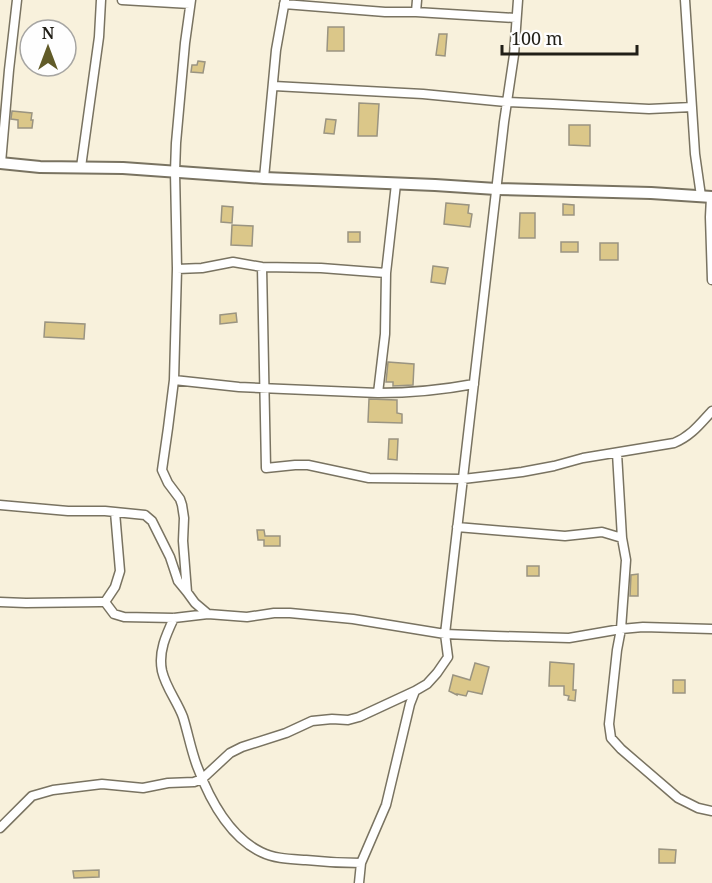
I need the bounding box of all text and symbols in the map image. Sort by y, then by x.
north arrow [18,18,78,78]
scale bar [502,18,637,56]
text: N [42,22,55,44]
text: 100 m [511,26,563,50]

